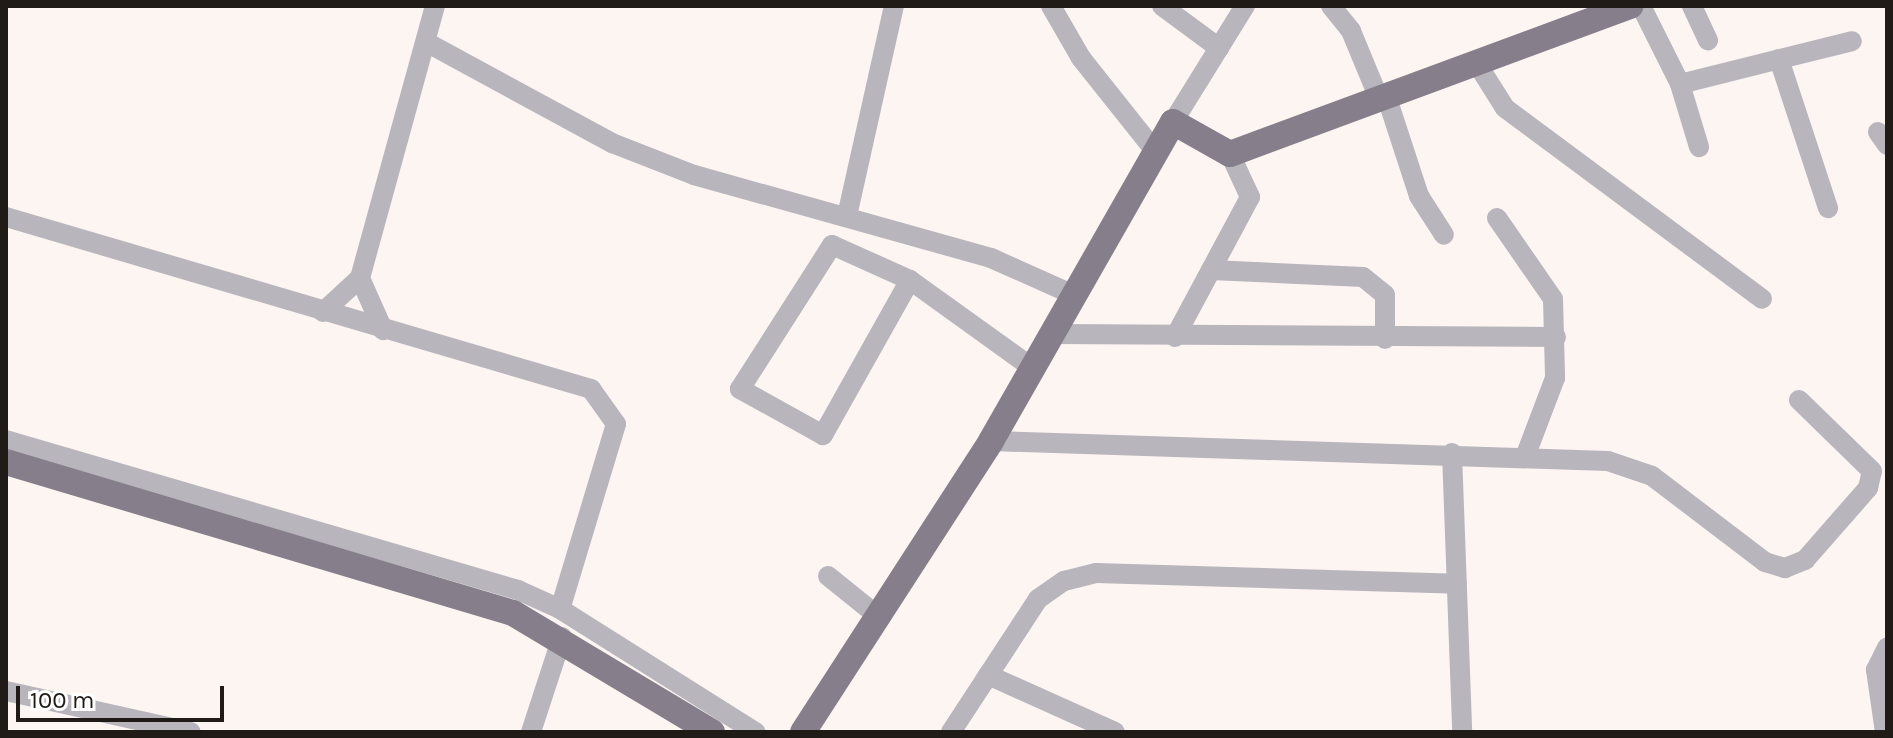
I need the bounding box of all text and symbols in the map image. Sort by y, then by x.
scale bar [20,670,228,720]
text: 100 m [30,686,95,714]

